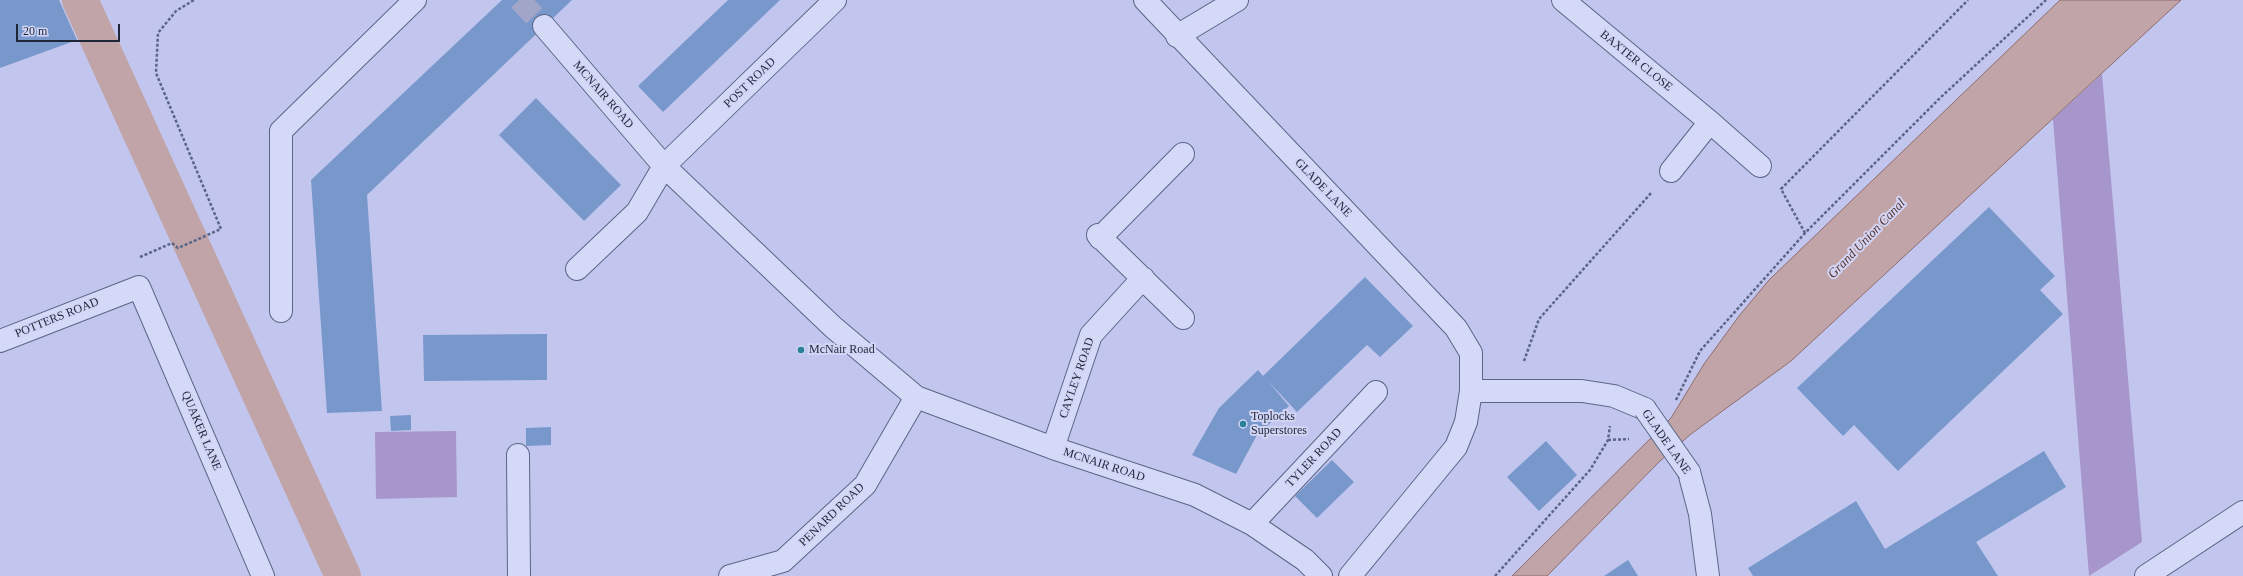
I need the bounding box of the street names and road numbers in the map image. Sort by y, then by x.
street label: BAXTER CLOSE [1597,27,1675,95]
street label: POST ROAD [721,55,779,111]
street label: MCNAIR ROAD [570,58,636,132]
street label: GLADE LANE [1292,156,1354,220]
street label: POTTERS ROAD [13,295,101,341]
street label: CAYLEY ROAD [1056,336,1098,420]
street label: QUAKER LANE [178,389,224,473]
street label: GLADE LANE [1638,407,1694,477]
street label: TYLER ROAD [1283,425,1345,491]
street label: MCNAIR ROAD [1061,445,1147,485]
street label: PENARD ROAD [796,480,868,550]

